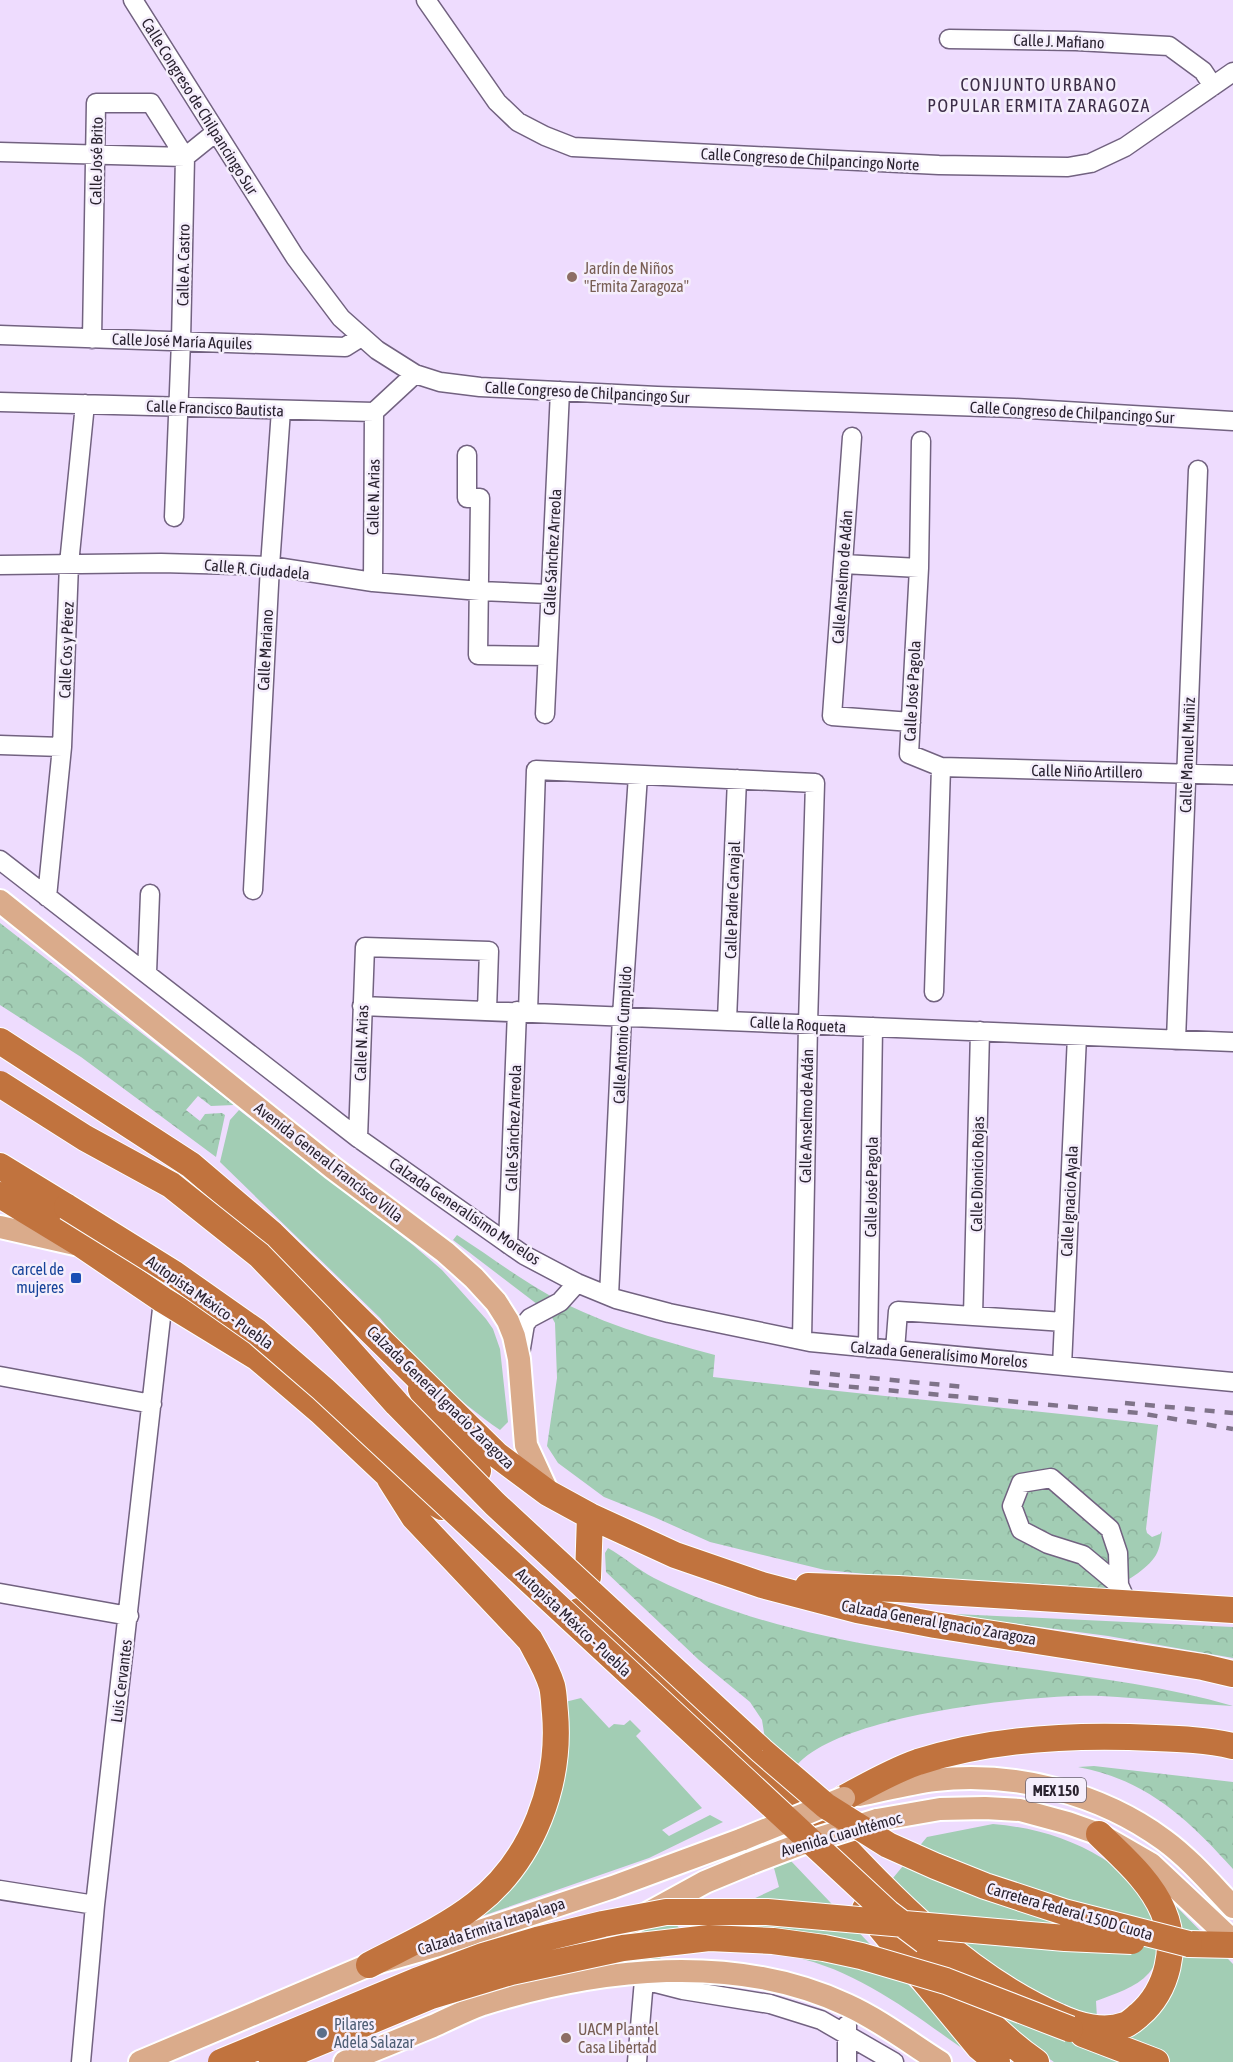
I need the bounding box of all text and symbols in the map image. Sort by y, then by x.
street label: Calle Congreso de Chilpancingo Sur [137,14,262,198]
street label: Calle J. Mafiano [1013,30,1105,52]
district label: CONJUNTO URBANO POPULAR ERMITA ZARAGOZA [927,74,1151,116]
street label: Calle José Brito [86,117,106,205]
street label: Calle Congreso de Chilpancingo Norte [700,144,920,175]
street label: Calle A. Castro [173,224,193,306]
place label: Jardín de Niños "Ermita Zaragoza" [584,259,689,296]
marker: Jardín de Niños "Ermita Zaragoza" [565,270,579,284]
street label: Calle José María Aquiles [112,330,253,353]
street label: Calle Congreso de Chilpancingo Sur [484,378,690,407]
street label: Calle Francisco Bautista [146,397,284,419]
street label: Calle Congreso de Chilpancingo Sur [969,398,1175,427]
street label: Calle N. Arias [363,458,383,535]
street label: Calle Sánchez Arreola [540,488,564,616]
street label: Calle Anselmo de Adán [828,509,856,645]
street label: Calle R. Ciudadela [204,555,310,583]
street label: Calle Cos y Pérez [55,601,78,699]
street label: Calle Mariano [254,609,276,691]
street label: Calle José Pagola [900,640,925,742]
street label: Calle Manuel Muñiz [1176,697,1198,813]
street label: Calle Niño Artillero [1031,761,1143,781]
street label: Calle Padre Carvajal [721,840,744,959]
street label: Calle Antonio Cumplido [609,966,636,1105]
street label: Calle N. Arias [351,1004,371,1081]
street label: Calle la Roqueta [749,1012,847,1037]
street label: Calle Anselmo de Adán [796,1049,816,1183]
street label: Calle Sánchez Arreola [502,1064,524,1192]
street label: Avenida General Francisco Villa [251,1098,407,1226]
street label: Calle Dionicio Rojas [967,1116,988,1232]
street label: Calle José Pagola [861,1136,882,1238]
street label: Calle Ignacio Ayala [1057,1145,1082,1257]
street label: Calzada Generalísimo Morelos [386,1154,544,1268]
street label: Autopista México - Puebla [143,1251,277,1353]
place label: carcel de mujeres [11,1260,64,1297]
marker: carcel de mujeres [69,1271,83,1285]
street label: Calzada General Ignacio Zaragoza [363,1322,518,1473]
street label: Calzada Generalísimo Morelos [850,1337,1029,1371]
street label: Autopista México - Puebla [512,1564,635,1681]
street label: Calzada General Ignacio Zaragoza [840,1596,1038,1649]
street label: Luis Cervantes [107,1638,135,1724]
road number: MEX 150 [1026,1778,1086,1802]
street label: Avenida Cuauhtémoc [779,1808,903,1860]
street label: Carretera Federal 150D Cuota [985,1879,1155,1943]
street label: Calzada Ermita Iztapalapa [415,1894,567,1959]
place label: Pilares Adela Salazar [334,2015,415,2051]
place label: UACM Plantel Casa Libertad [578,2020,659,2056]
marker: Pilares Adela Salazar [315,2026,329,2040]
marker: UACM Plantel Casa Libertad [559,2031,573,2045]

